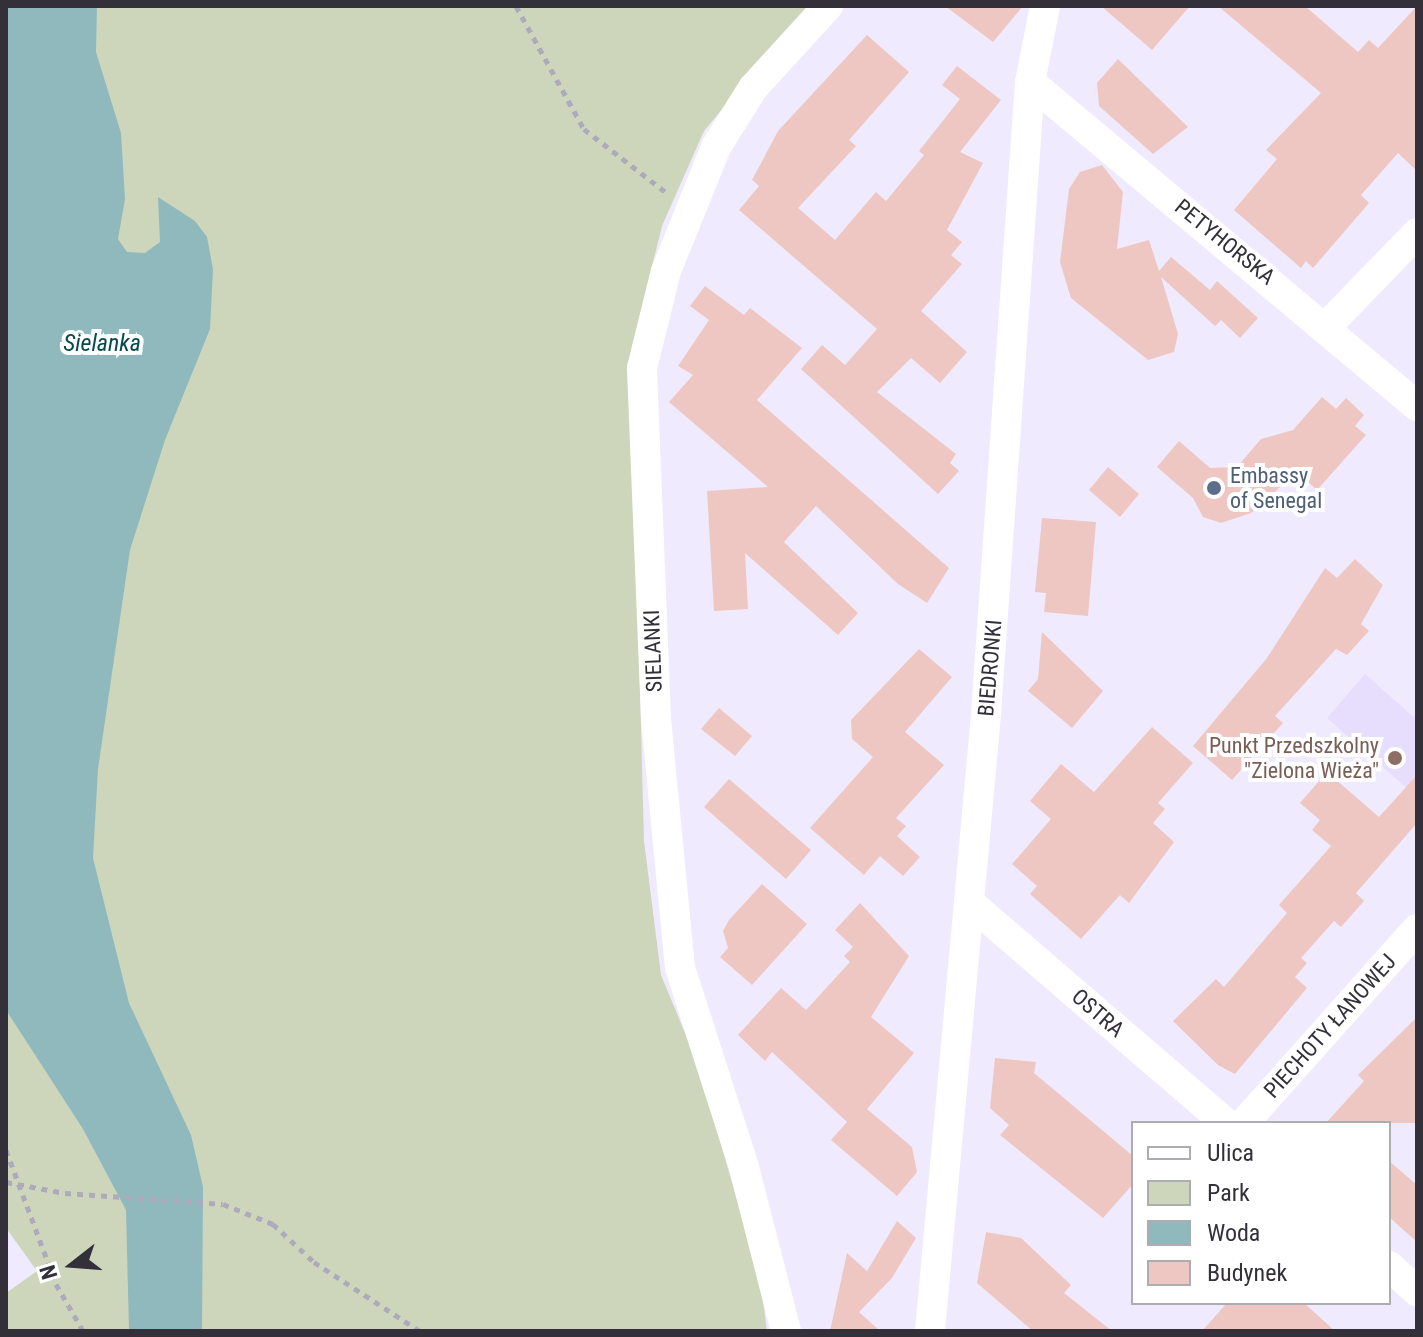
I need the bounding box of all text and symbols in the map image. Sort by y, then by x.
street label: PETYHORSKA [1170,194,1280,290]
water label: Sielanka [63,330,141,358]
place label: Embassy of Senegal [1230,462,1322,514]
marker: Embassy of Senegal [1205,479,1223,497]
street label: SIELANKI [638,609,668,693]
street label: BIEDRONKI [973,619,1007,717]
place label: Punkt Przedszkolny "Zielona Wieża" [1209,732,1379,784]
marker: Punkt Przedszkolny "Zielona Wieża" [1386,749,1404,767]
street label: PIECHOTY ŁANOWEJ [1259,949,1401,1103]
street label: OSTRA [1067,983,1129,1043]
legend [1131,1121,1391,1305]
text: Ulica [1207,1139,1254,1167]
text: Park [1207,1179,1250,1207]
text: Woda [1207,1219,1260,1247]
north arrow [32,1225,112,1305]
text: Budynek [1207,1259,1287,1287]
text: N [35,1262,62,1282]

